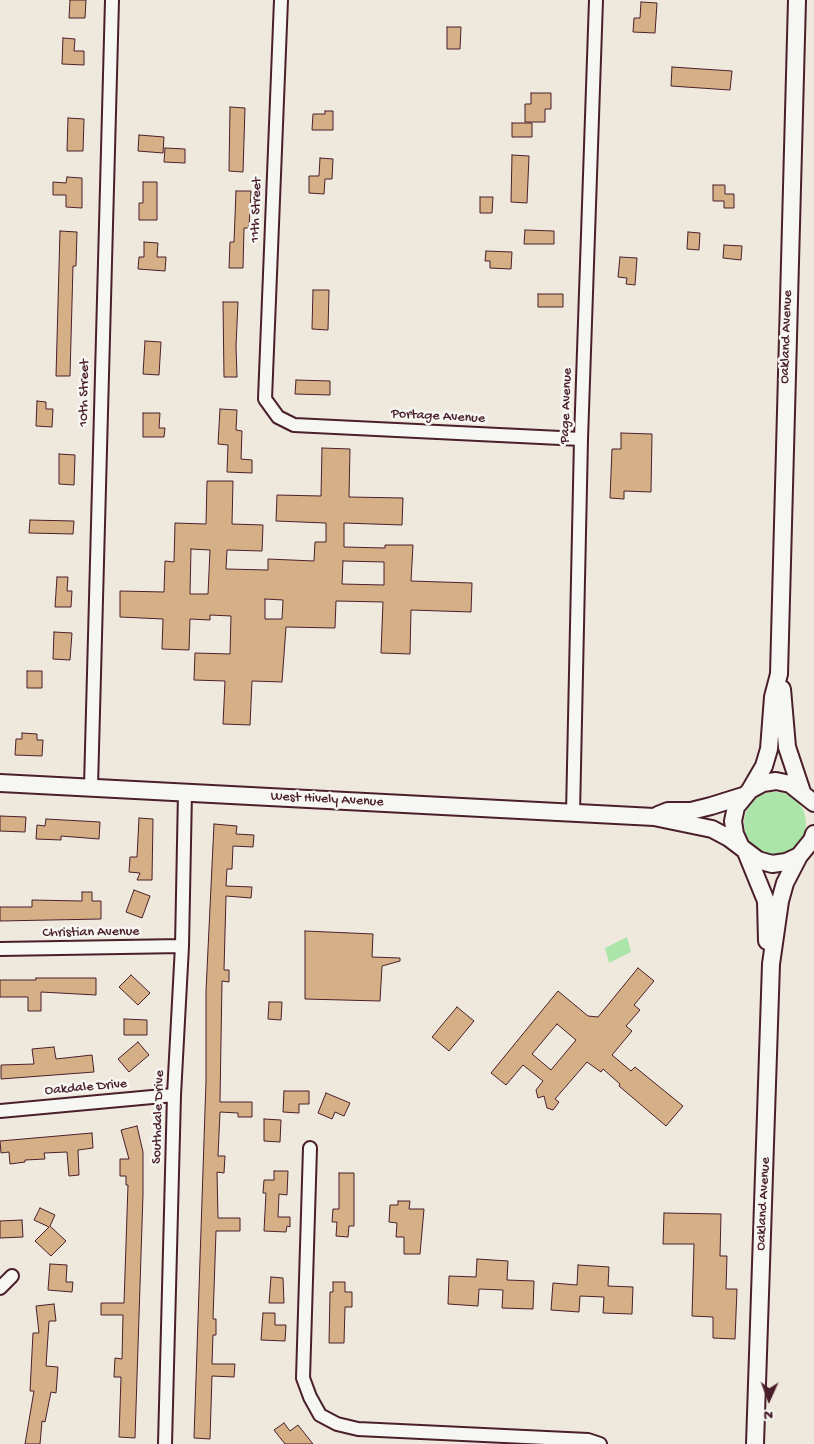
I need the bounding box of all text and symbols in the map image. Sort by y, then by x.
street label: 11th Street [247,177,267,243]
street label: Oakland Avenue [777,290,797,384]
street label: 10th Street [76,359,94,427]
street label: Page Avenue [557,368,577,444]
street label: Portage Avenue [391,406,485,428]
street label: West Hively Avenue [270,789,384,811]
street label: Christian Avenue [42,924,140,942]
street label: Southdale Drive [149,1070,169,1164]
street label: Oakdale Drive [44,1076,128,1100]
street label: Oakland Avenue [753,1157,775,1251]
north arrow [744,1374,794,1424]
text: N [764,1406,773,1423]

